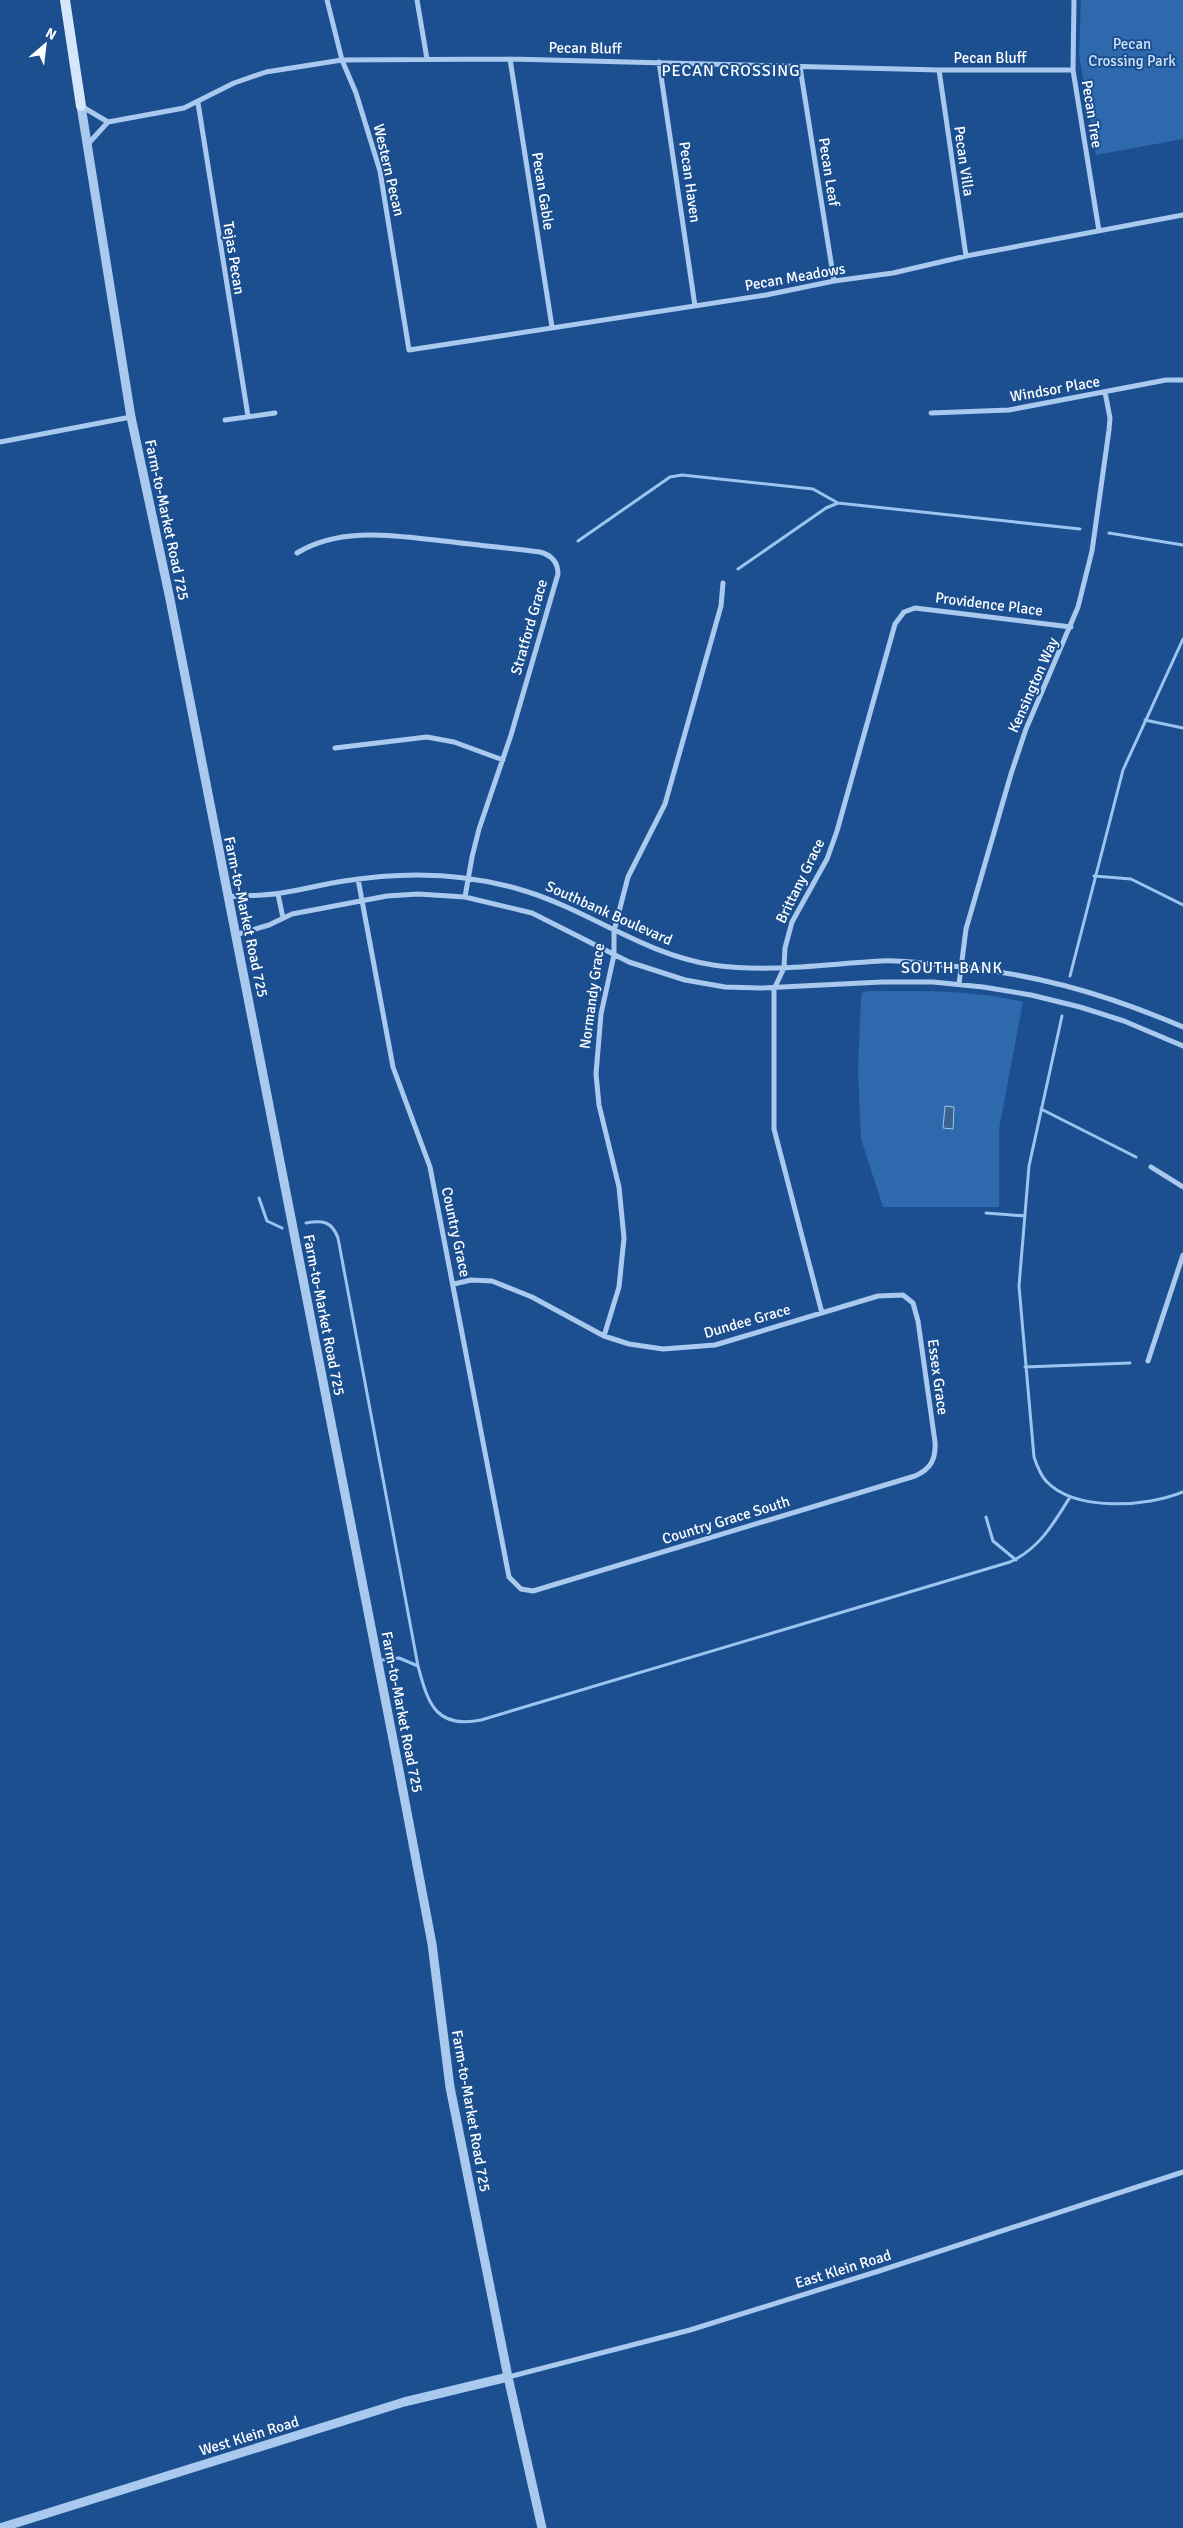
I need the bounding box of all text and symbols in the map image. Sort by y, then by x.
north arrow [20,20,70,70]
text: N [43,24,59,44]
park label: Pecan Crossing Park [1088,35,1176,70]
street label: Pecan Bluff [548,38,623,58]
street label: Pecan Bluff [954,49,1028,67]
district label: PECAN CROSSING [661,61,801,81]
street label: Pecan Tree [1078,79,1106,149]
street label: Western Pecan [370,122,408,218]
street label: Pecan Villa [950,125,978,197]
street label: Pecan Leaf [815,136,843,209]
street label: Pecan Haven [675,140,705,224]
street label: Pecan Gable [528,151,558,231]
street label: Tejas Pecan [219,220,249,296]
street label: Pecan Meadows [743,259,847,295]
street label: Windsor Place [1009,372,1101,406]
street label: Farm-to-Market Road 725 [141,438,193,602]
street label: Stratford Grace [507,577,551,677]
street label: Providence Place [934,588,1044,620]
street label: Kensington Way [1004,635,1062,735]
street label: Farm-to-Market Road 725 [220,835,272,999]
street label: Brittany Grace [772,836,828,926]
street label: Southbank Boulevard [543,877,675,949]
street label: Normandy Grace [576,942,608,1050]
district label: SOUTH BANK [901,958,1003,978]
street label: Country Grace [438,1185,474,1279]
street label: Farm-to-Market Road 725 [300,1233,348,1397]
street label: Dundee Grace [702,1300,792,1342]
street label: Essex Grace [924,1338,952,1416]
street label: Country Grace South [660,1492,792,1548]
street label: Farm-to-Market Road 725 [378,1630,426,1794]
street label: Farm-to-Market Road 725 [448,2029,494,2193]
street label: East Klein Road [793,2246,893,2292]
street label: West Klein Road [197,2412,301,2460]

